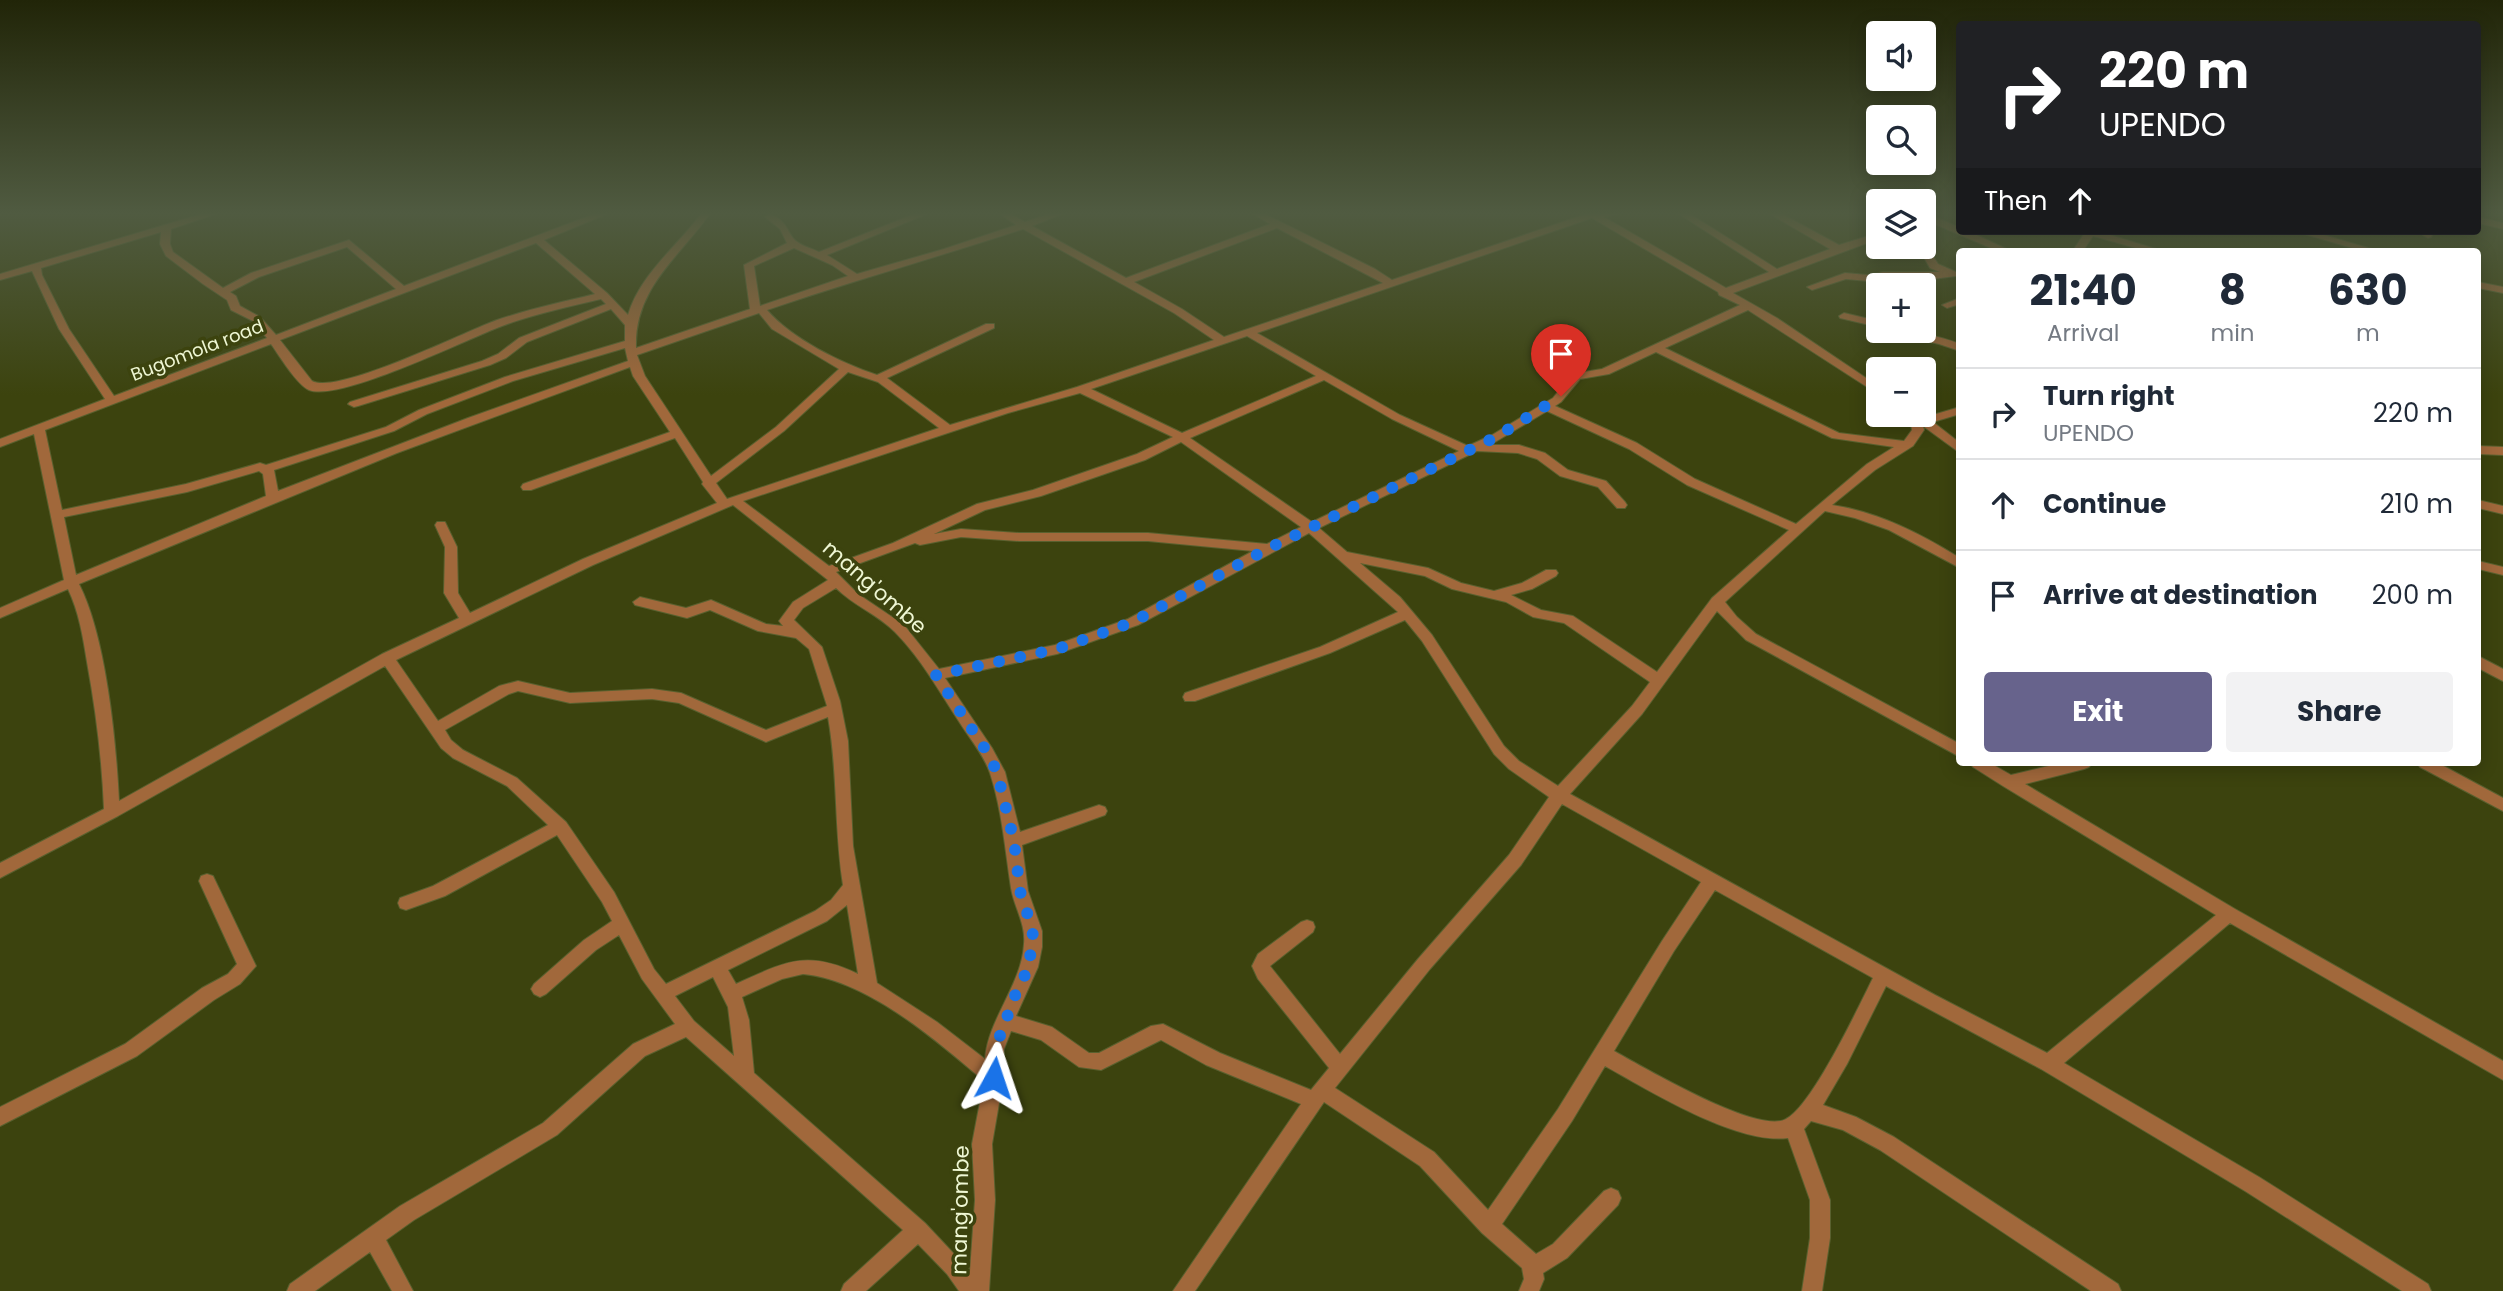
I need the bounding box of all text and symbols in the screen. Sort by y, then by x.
map controls [1866,21,1936,427]
button: sound [1866,21,1936,91]
text: 220 m [2099,37,2249,105]
icon: right [1984,49,2075,140]
text: UPENDO [2099,102,2226,147]
button: search [1866,105,1936,175]
icon: ahead [2061,182,2099,220]
text: Then [1984,183,2047,219]
button: layers [1866,189,1936,259]
text: 21:40 [2029,261,2137,320]
text: 8 [2219,261,2246,320]
text: 630 [2328,261,2408,320]
button: + [1866,273,1936,343]
street label: Bugomola road [127,313,267,387]
text: Arrival [2047,317,2119,349]
text: min [2210,317,2255,349]
text: m [2356,317,2380,349]
pin [1531,324,1591,396]
icon: arrive [1542,335,1580,373]
button: − [1866,357,1936,427]
text: Turn right [2043,378,2175,414]
icon: right [1984,395,2022,433]
text: 220 m [2373,395,2453,431]
text: UPENDO [2043,417,2134,449]
icon: ahead [1984,486,2022,524]
text: Continue [2043,486,2166,522]
text: 210 m [2380,486,2453,522]
street label: mang'ombe [817,534,933,640]
icon: arrive [1984,577,2022,615]
text: Arrive at destination [2043,577,2318,613]
text: 200 m [2372,577,2453,613]
button: Exit [1984,672,2212,752]
button: Share [2226,672,2453,752]
position arrow [957,1041,1031,1115]
street label: mang'ombe [944,1145,976,1275]

